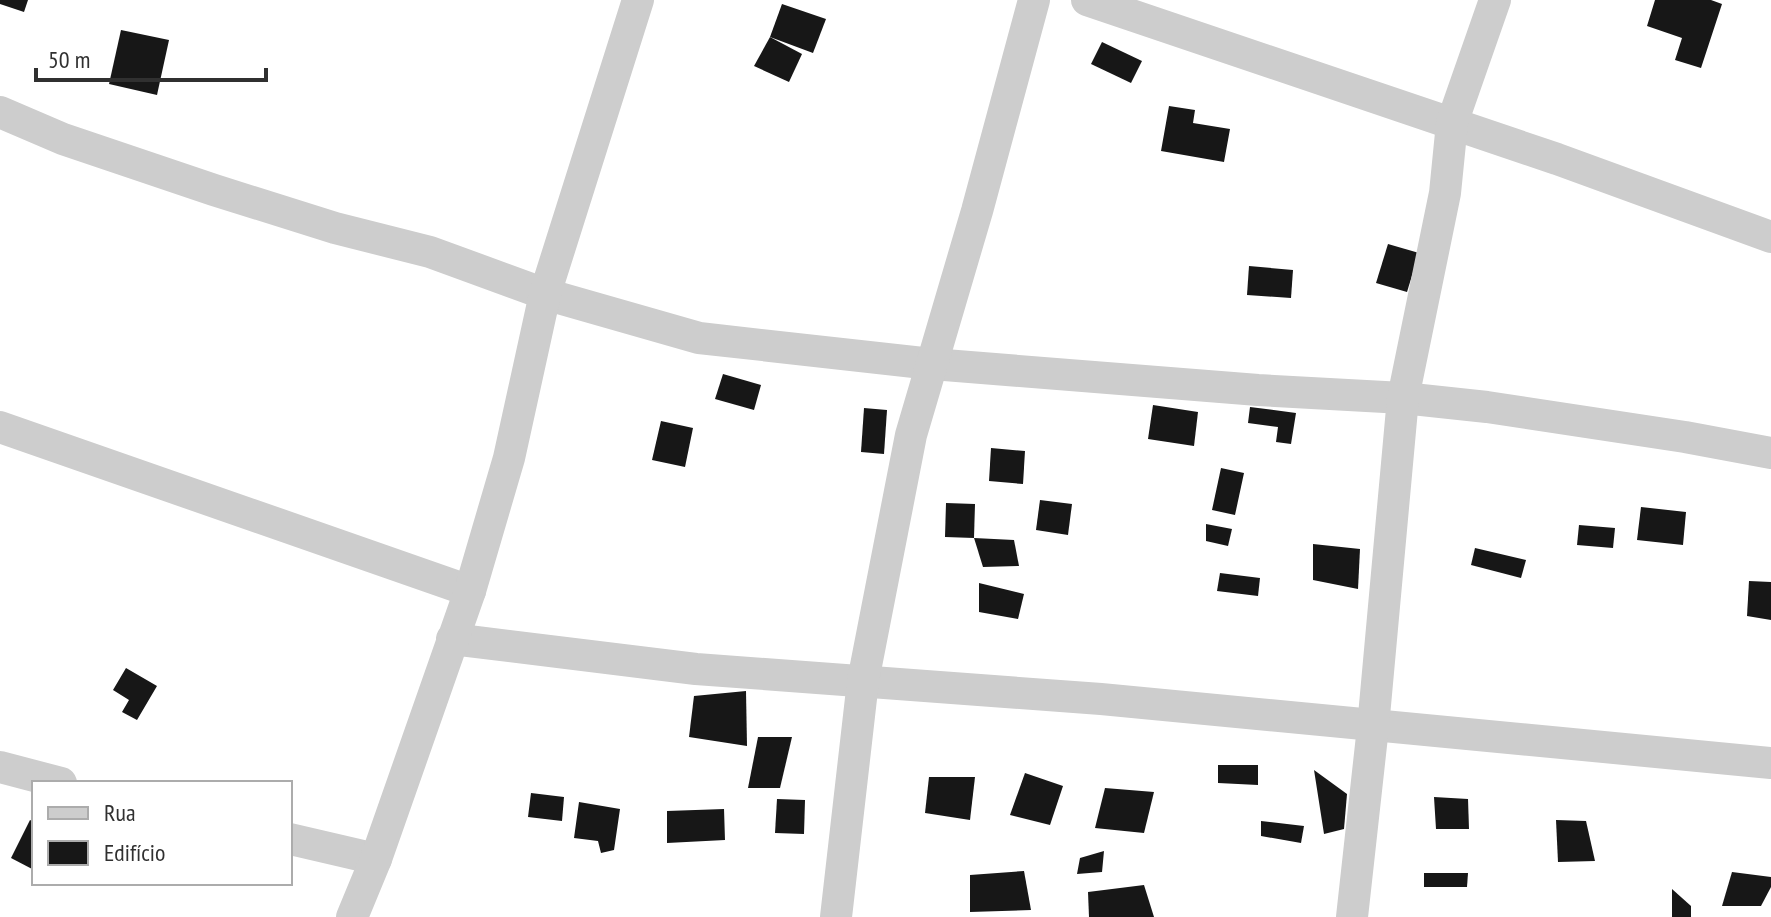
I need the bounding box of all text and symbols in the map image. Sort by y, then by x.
scale bar [36,32,266,82]
text: 50 m [48,44,90,75]
legend [32,781,292,885]
text: Rua [104,797,136,828]
text: Edifício [104,837,165,868]

